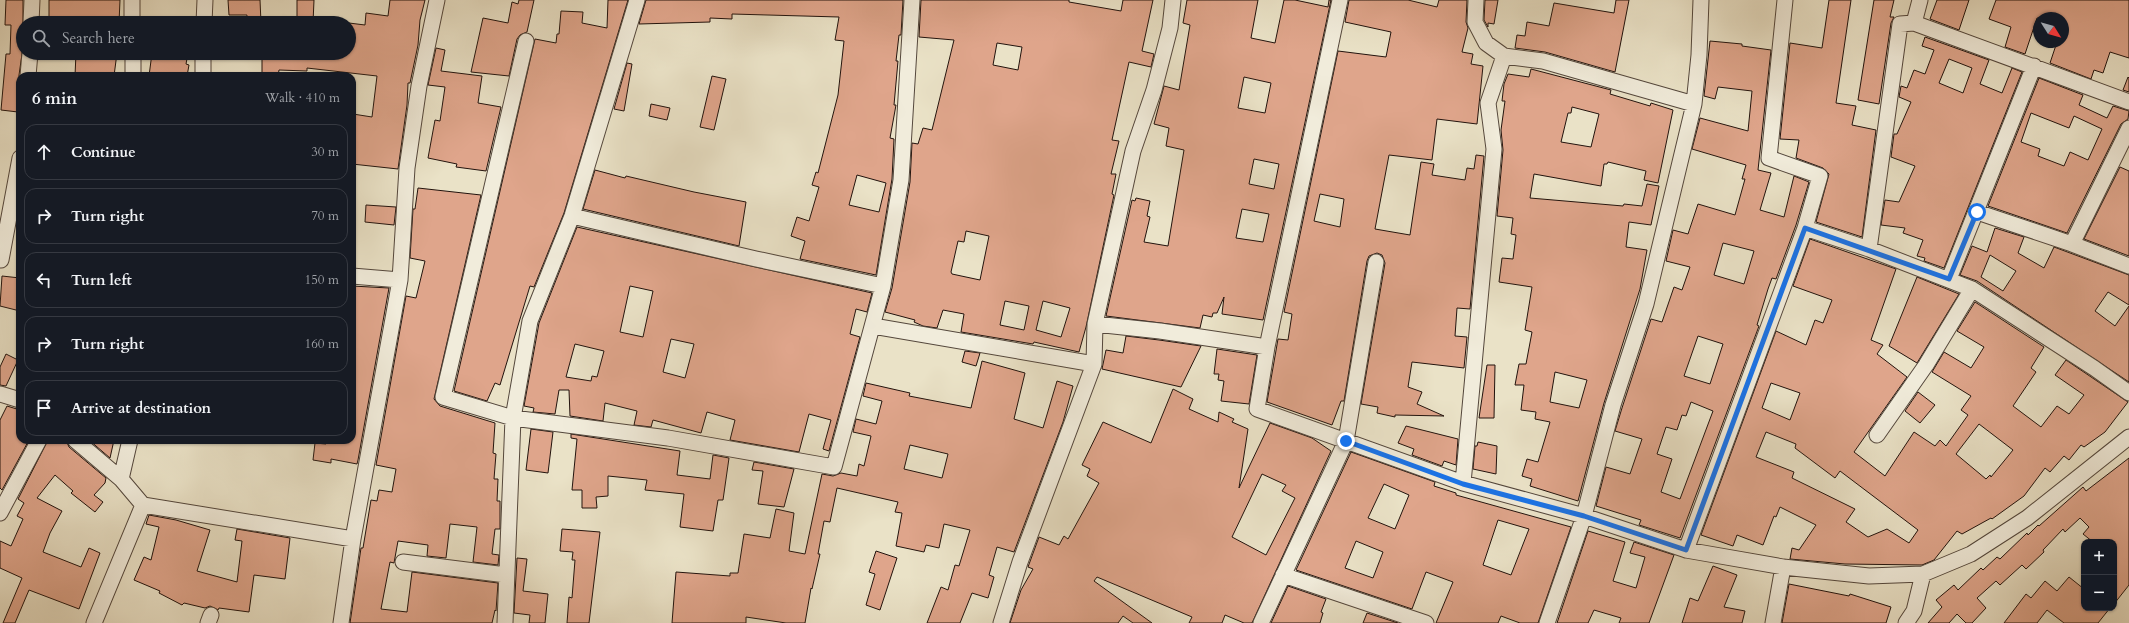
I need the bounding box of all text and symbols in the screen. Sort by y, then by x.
north arrow [2033,12,2069,48]
search box [16,16,356,60]
icon: search [30,27,52,49]
text: Search here [62,28,135,48]
text: 6 min [32,87,77,110]
text: Walk · 410 m [265,89,340,107]
icon: ahead [33,141,55,163]
text: Continue [71,142,136,162]
text: 30 m [311,143,339,161]
route start [1968,203,1986,221]
icon: right [33,205,55,227]
text: Turn right [71,206,144,226]
text: 70 m [311,207,339,225]
icon: left [33,269,55,291]
text: Turn left [71,270,132,290]
text: 150 m [305,271,339,289]
icon: right [33,333,55,355]
text: Turn right [71,334,144,354]
text: 160 m [305,335,339,353]
icon: arrive [33,397,55,419]
text: Arrive at destination [71,398,211,418]
route end [1337,432,1355,450]
map controls [2081,539,2117,611]
button: + [2081,539,2117,575]
button: − [2081,575,2117,611]

